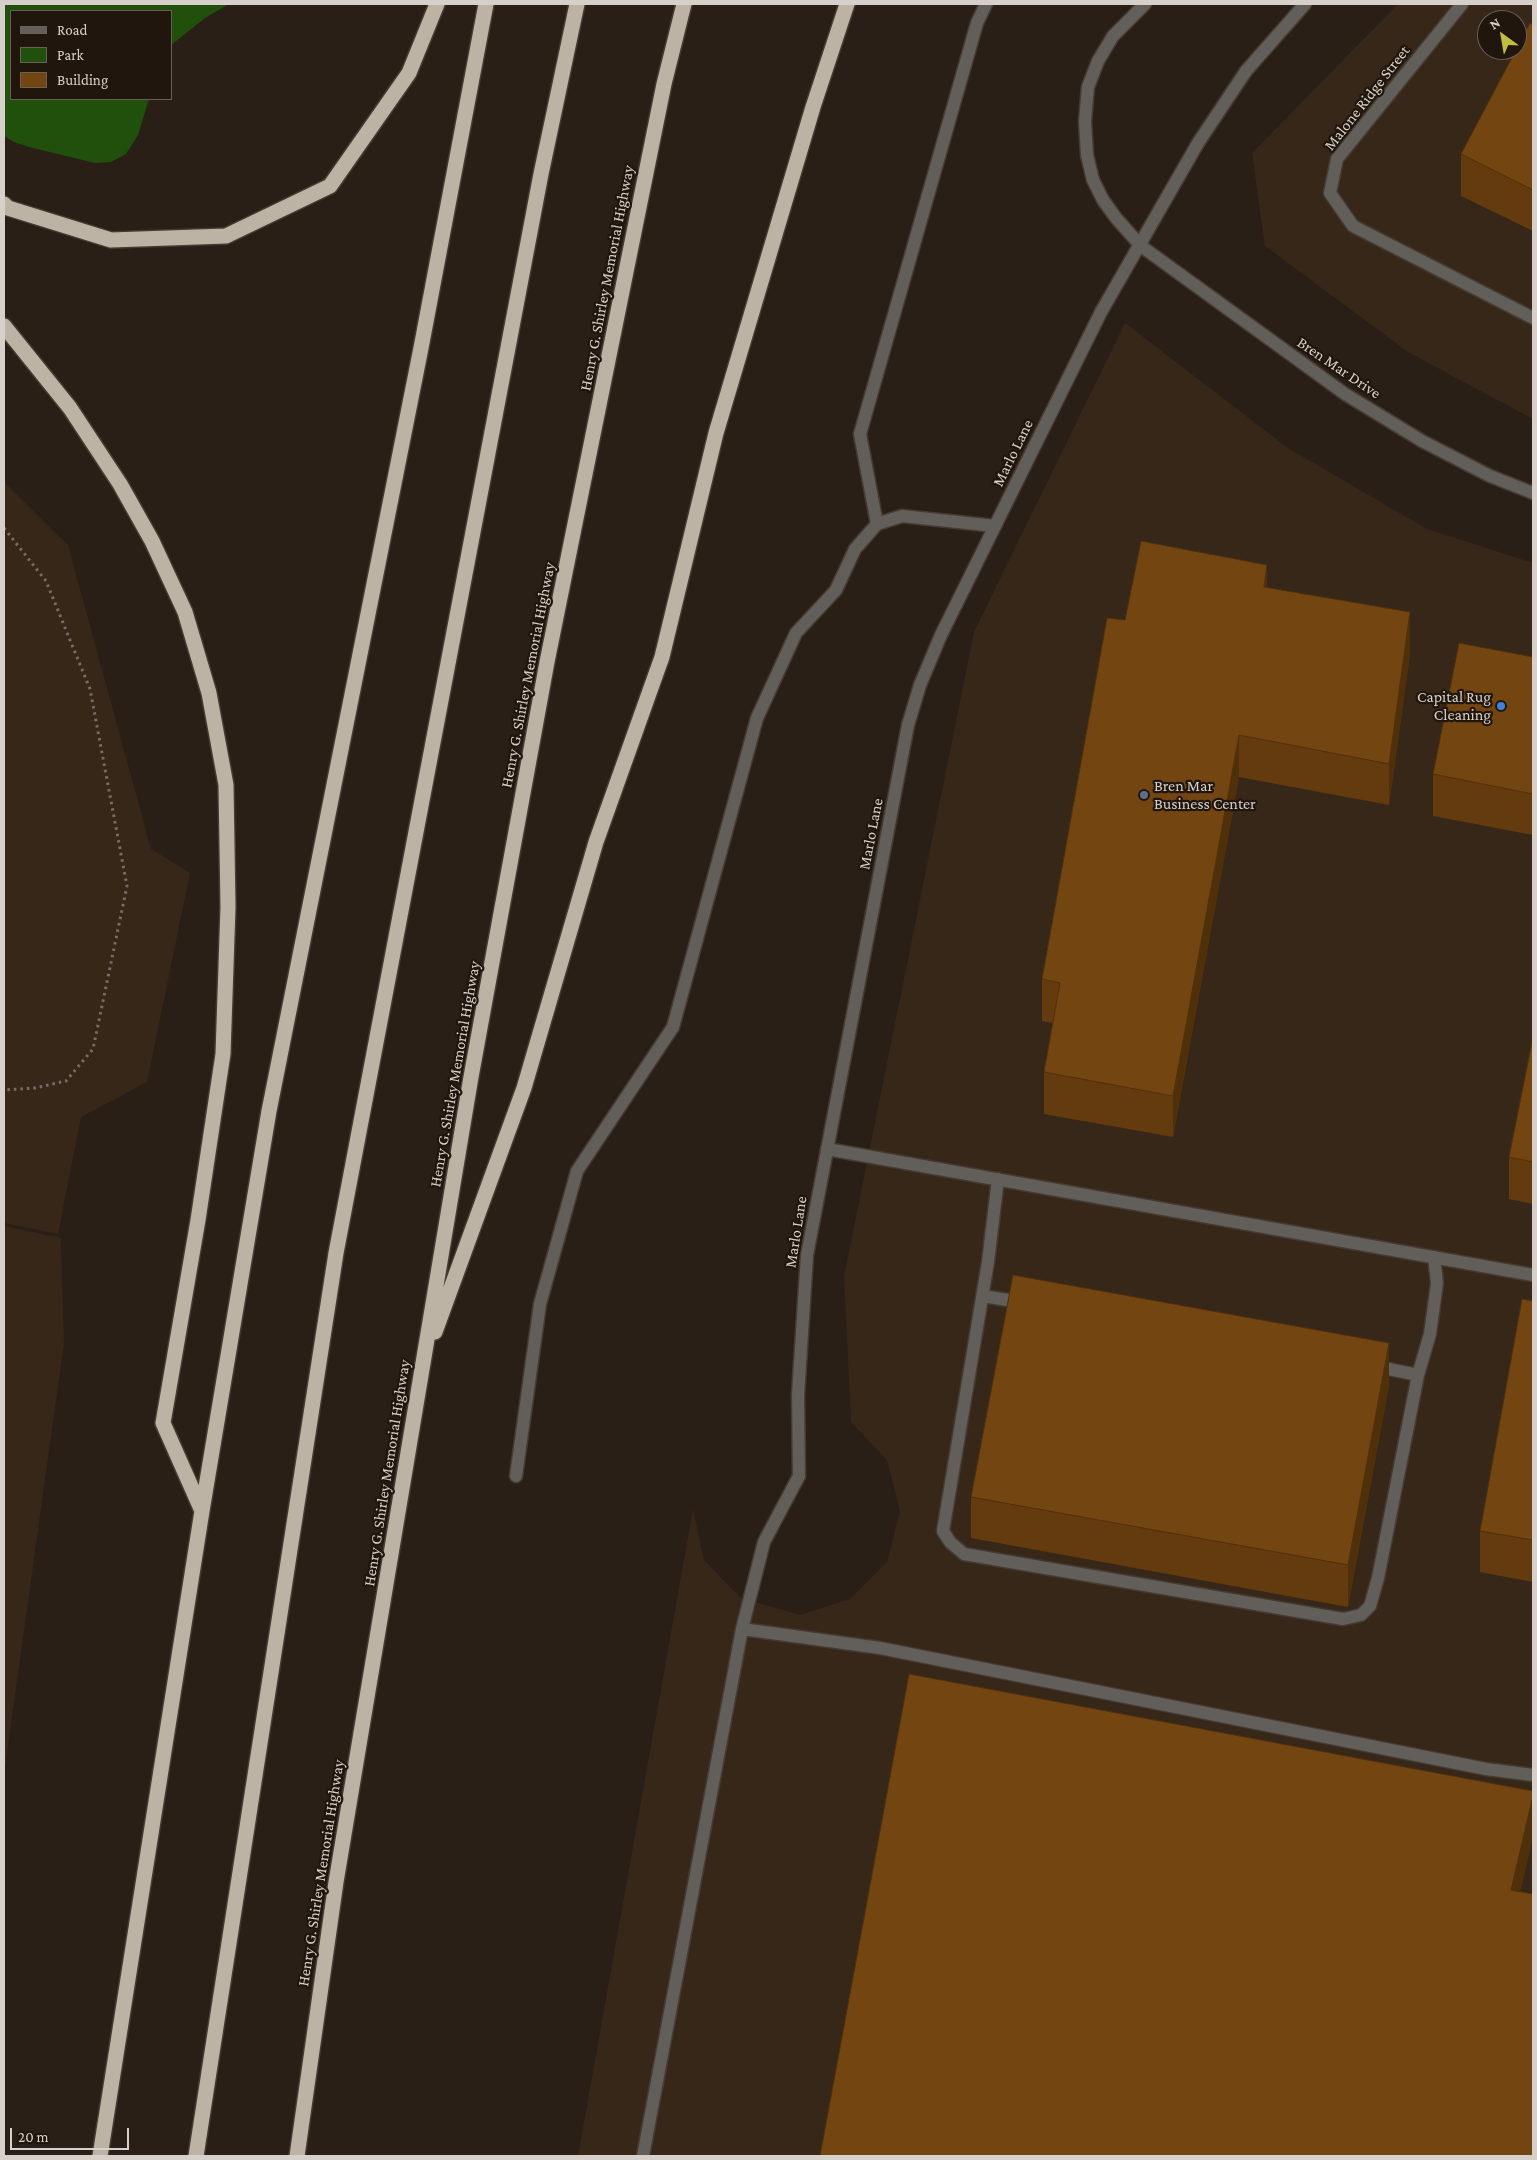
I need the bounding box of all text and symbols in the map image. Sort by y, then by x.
legend [10,10,172,100]
north arrow [1477,10,1527,60]
text: N [1486,14,1503,32]
text: Road [57,22,87,38]
street label: Malone Ridge Street [1320,42,1414,154]
text: Park [57,47,84,63]
text: Building [57,72,108,88]
street label: Henry G. Shirley Memorial Highway [576,164,638,392]
street label: Bren Mar Drive [1293,333,1385,403]
street label: Marlo Lane [988,416,1038,490]
street label: Henry G. Shirley Memorial Highway [497,561,559,789]
place label: Capital Rug Cleaning [1417,687,1491,725]
marker: Capital Rug Cleaning [1495,700,1507,712]
place label: Bren Mar Business Center [1154,776,1256,814]
marker: Bren Mar Business Center [1138,789,1150,801]
street label: Marlo Lane [855,797,887,871]
street label: Henry G. Shirley Memorial Highway [426,959,484,1189]
street label: Marlo Lane [781,1195,811,1269]
street label: Henry G. Shirley Memorial Highway [360,1358,414,1588]
street label: Henry G. Shirley Memorial Highway [294,1758,348,1988]
scale bar [12,2118,131,2150]
text: 20 m [18,2129,49,2145]

